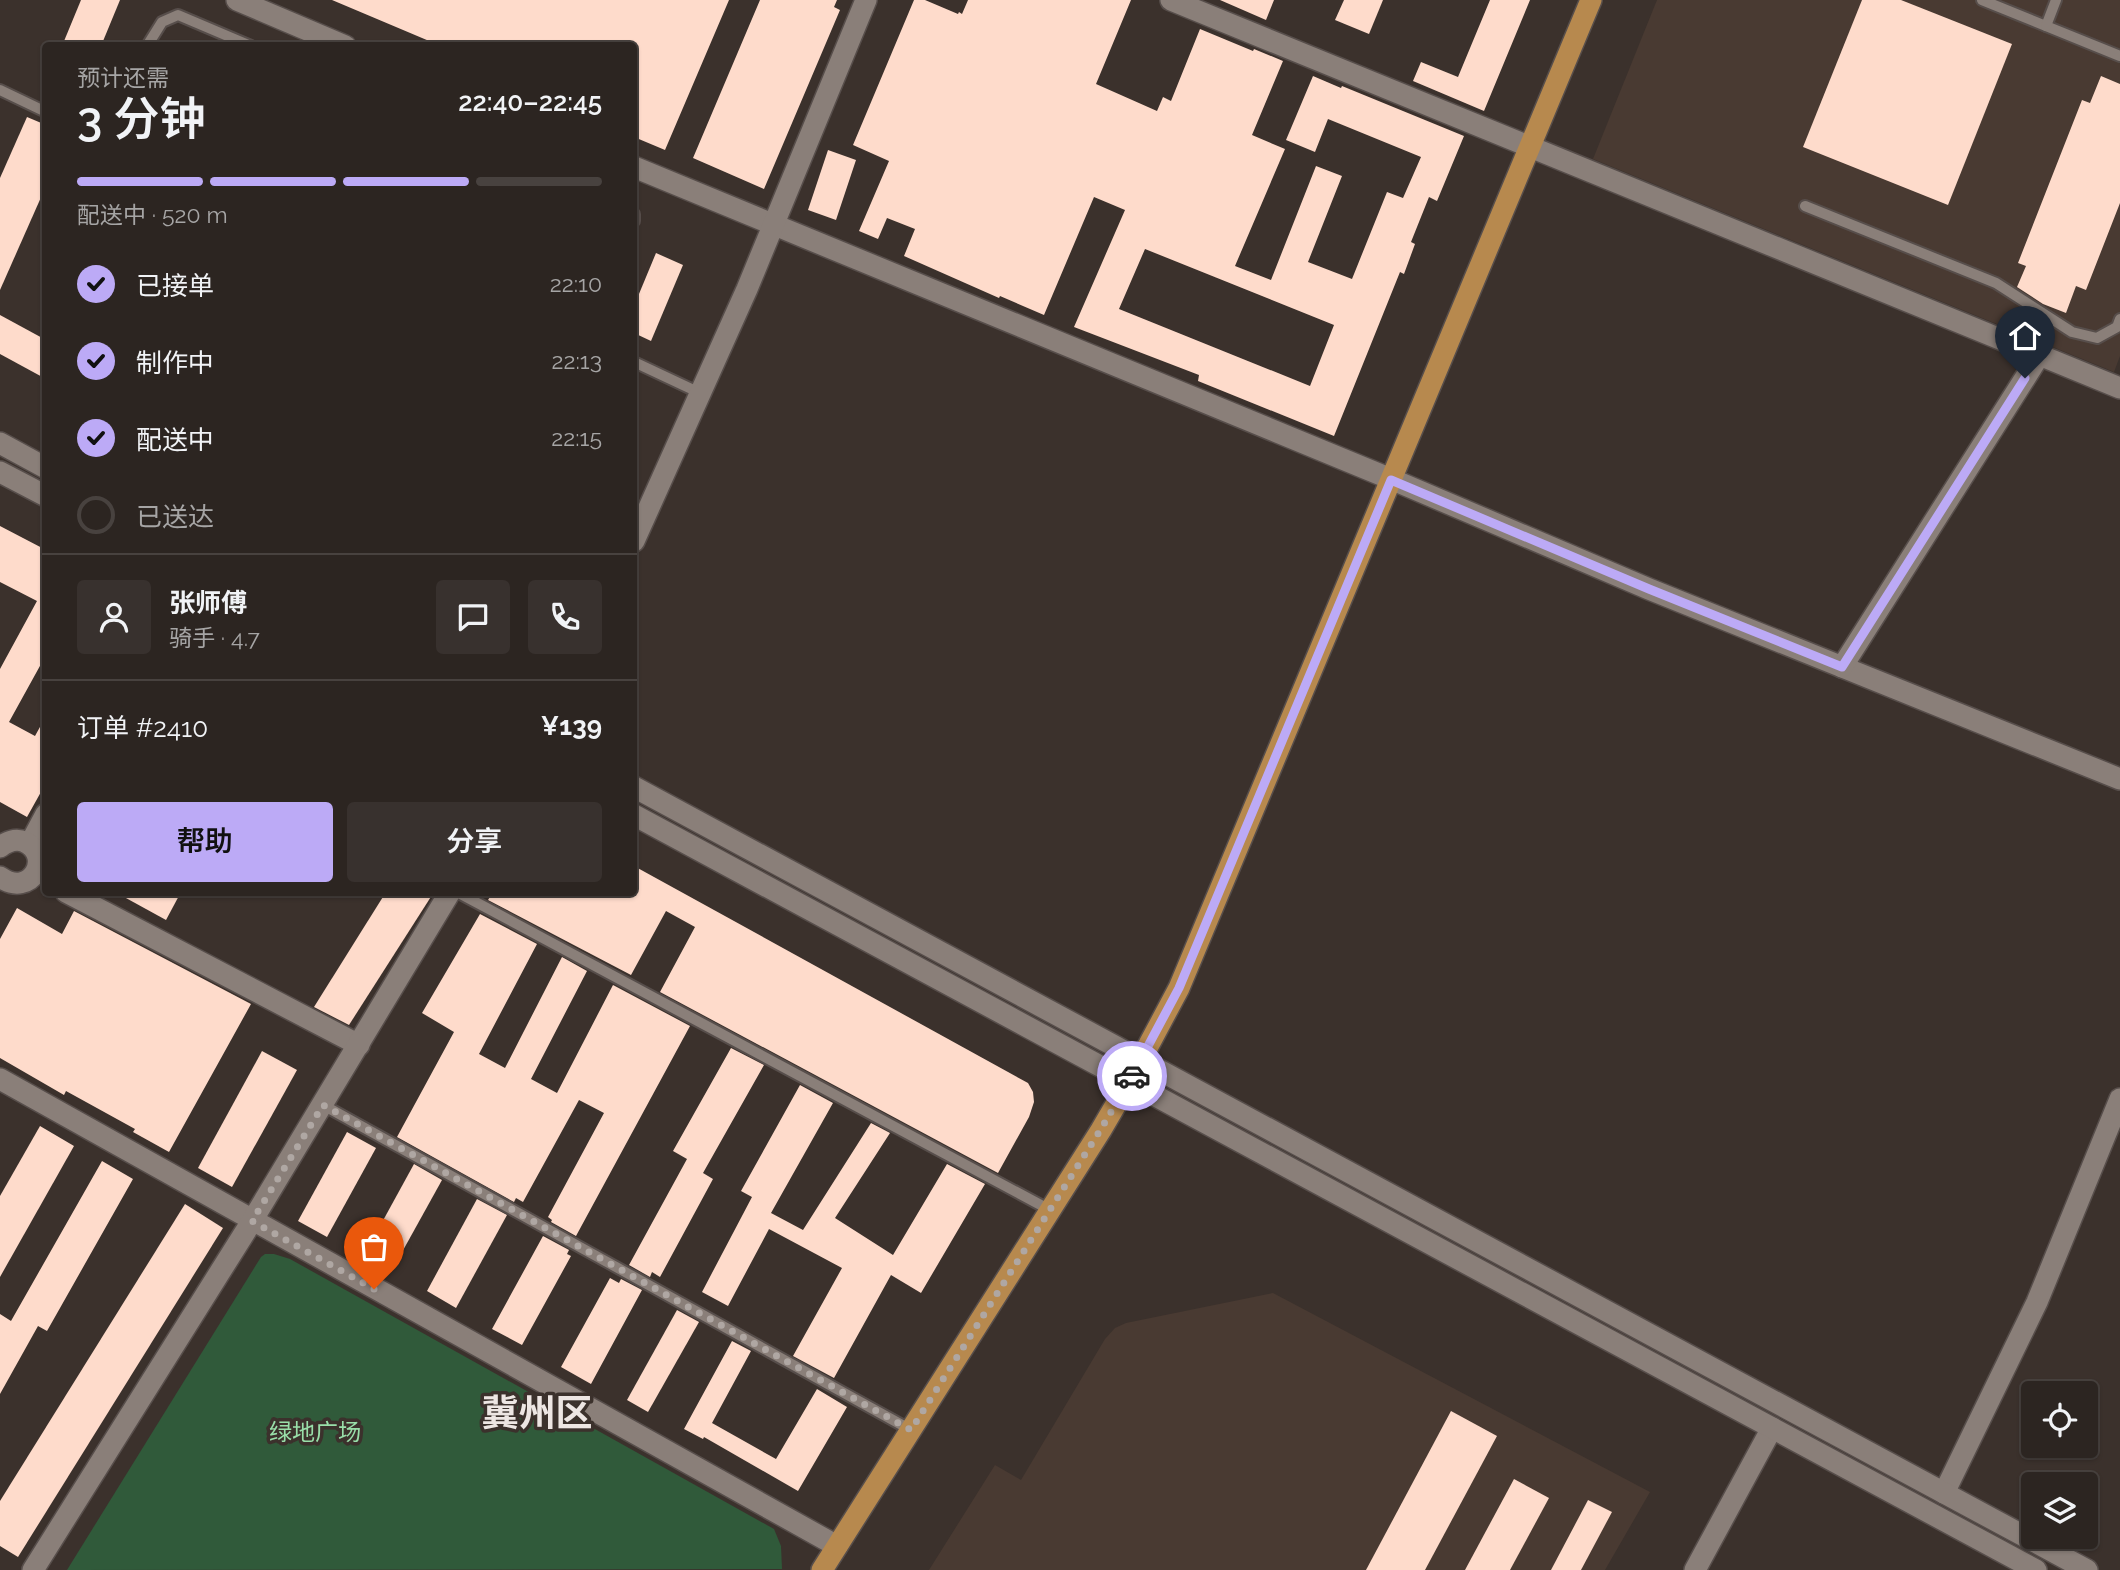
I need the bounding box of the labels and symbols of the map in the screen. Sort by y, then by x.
pin [1995,306,2055,378]
courier [1097,1041,1167,1111]
pin [344,1217,404,1289]
district label: 冀州区 [482,1391,593,1435]
park label: 绿地广场 [269,1418,361,1445]

